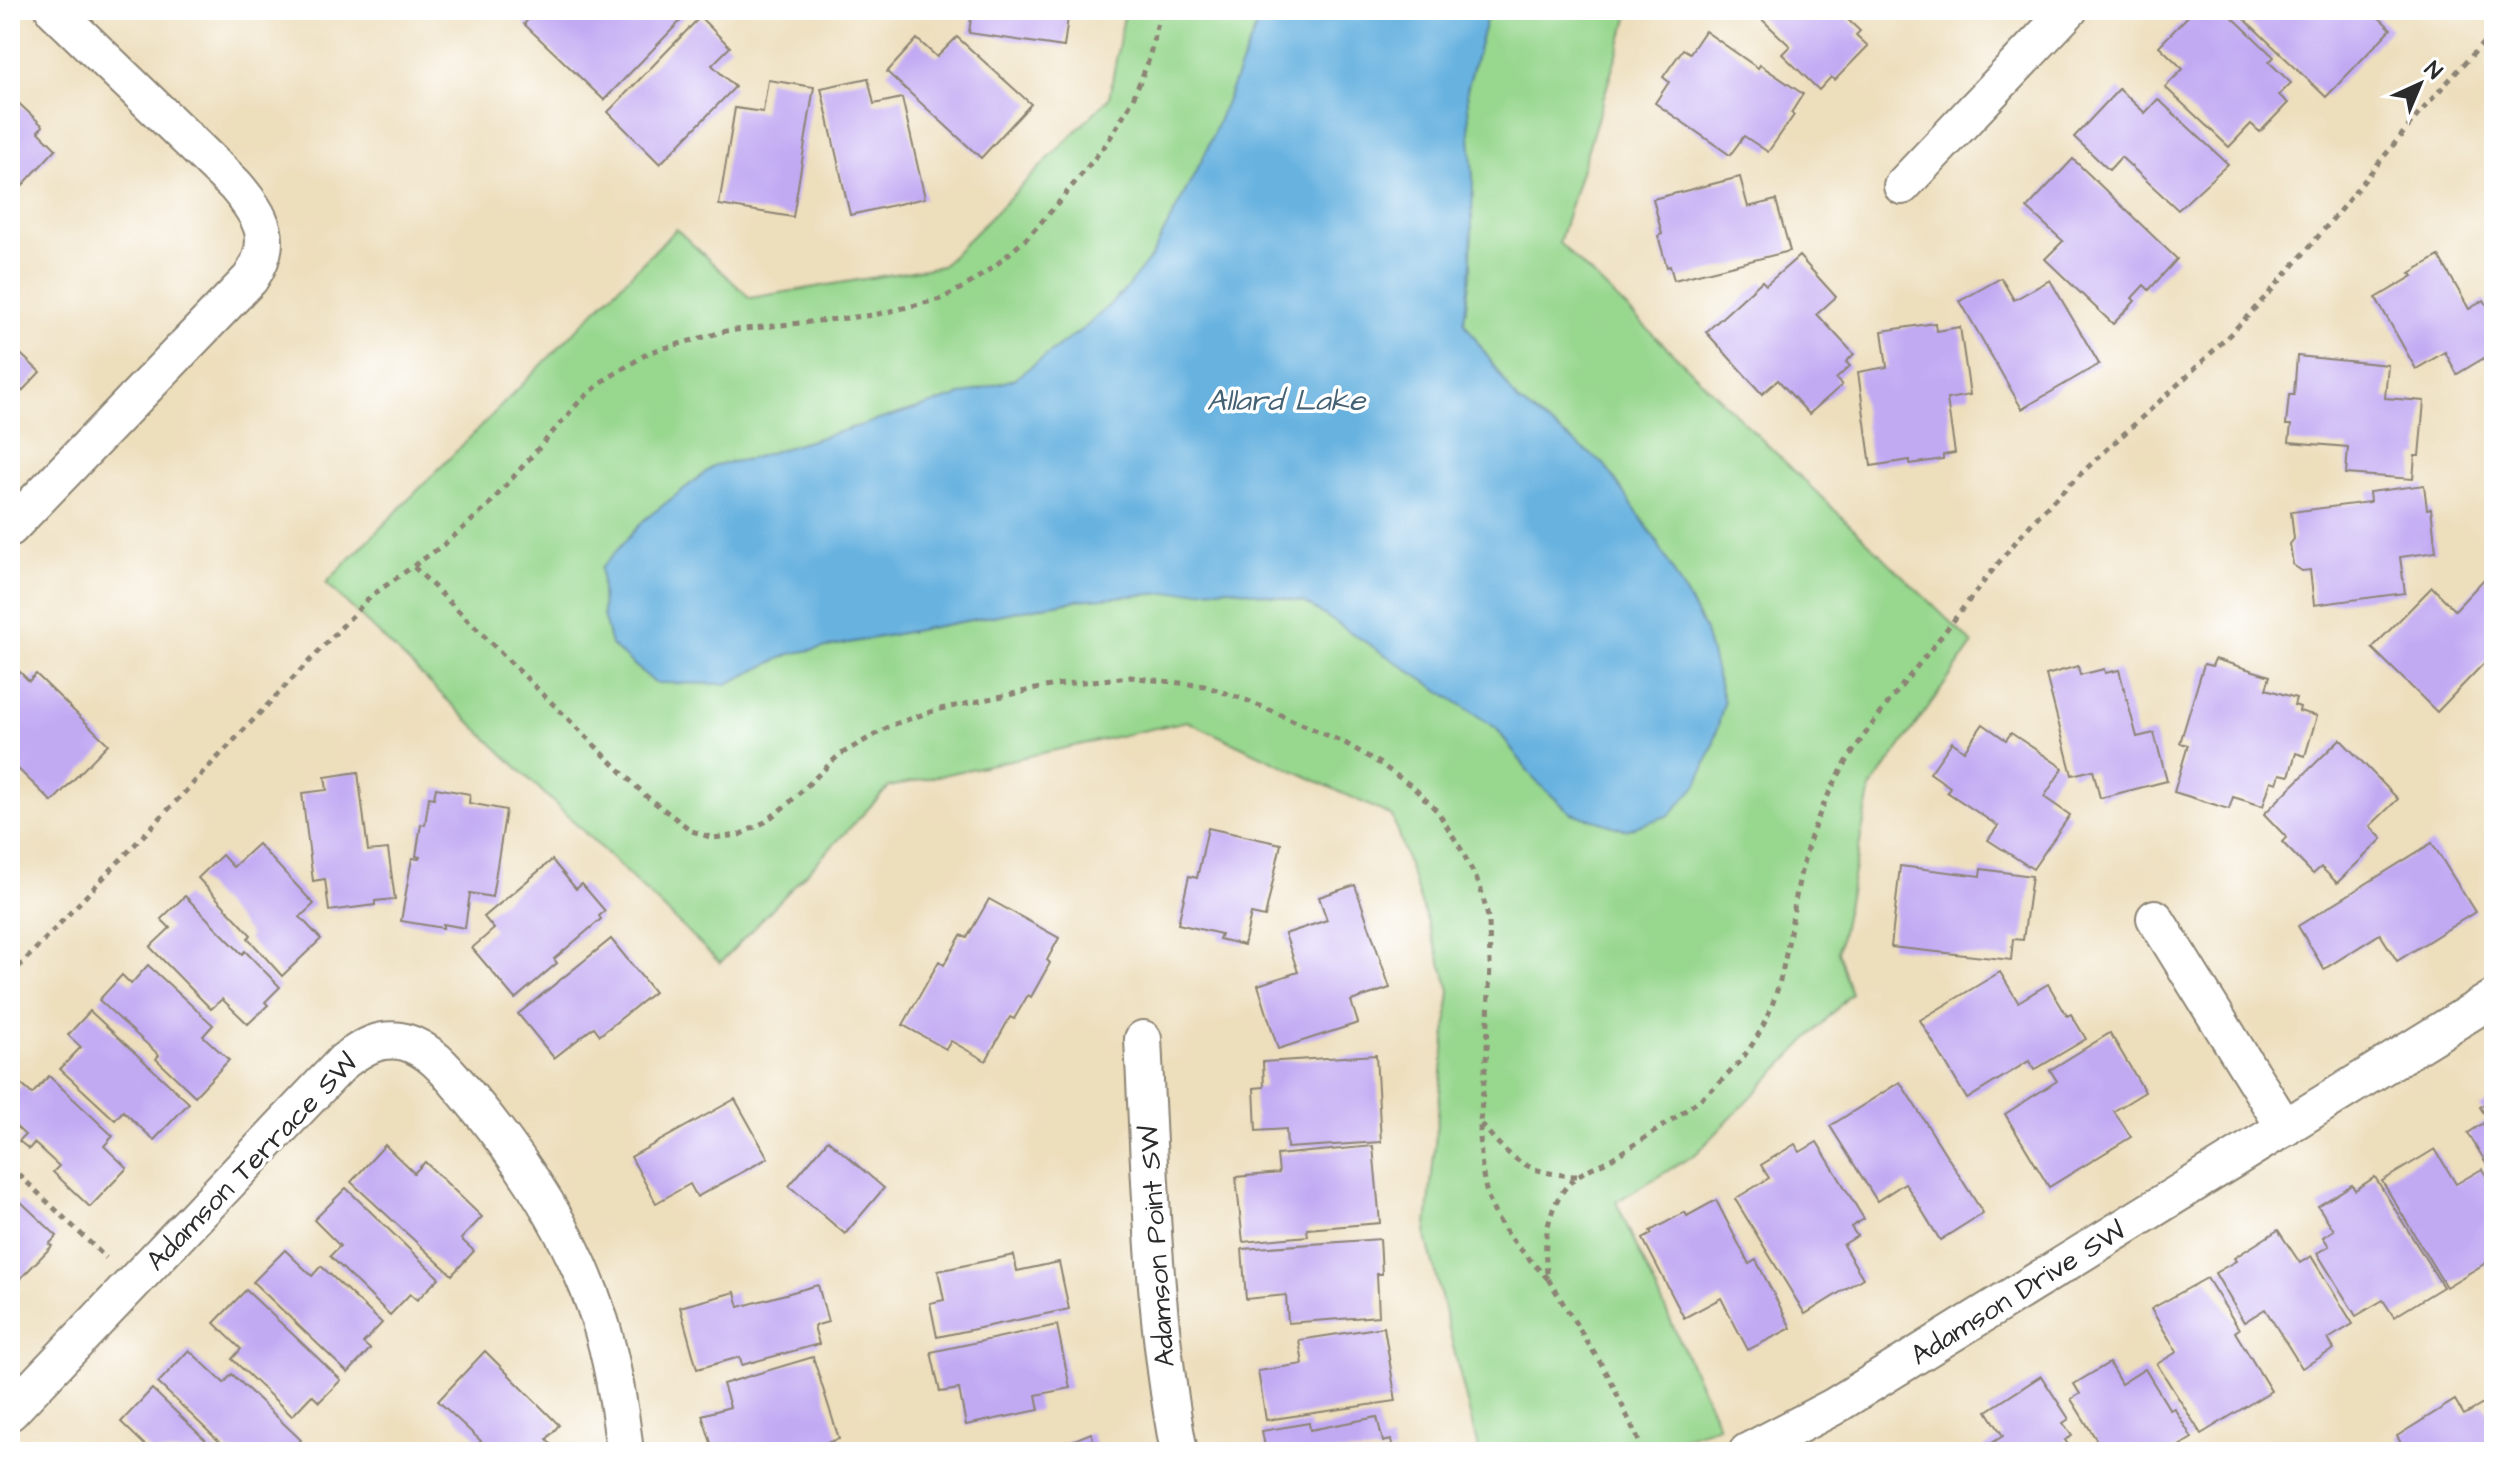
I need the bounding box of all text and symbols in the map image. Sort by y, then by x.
north arrow [2380,44,2460,124]
text: N [2417,55,2449,87]
water label: Allard Lake [1207,380,1367,422]
street label: Adamson Terrace SW [137,1044,367,1280]
street label: Adamson Point SW [1129,1124,1185,1368]
street label: Adamson Drive SW [1903,1211,2133,1375]

